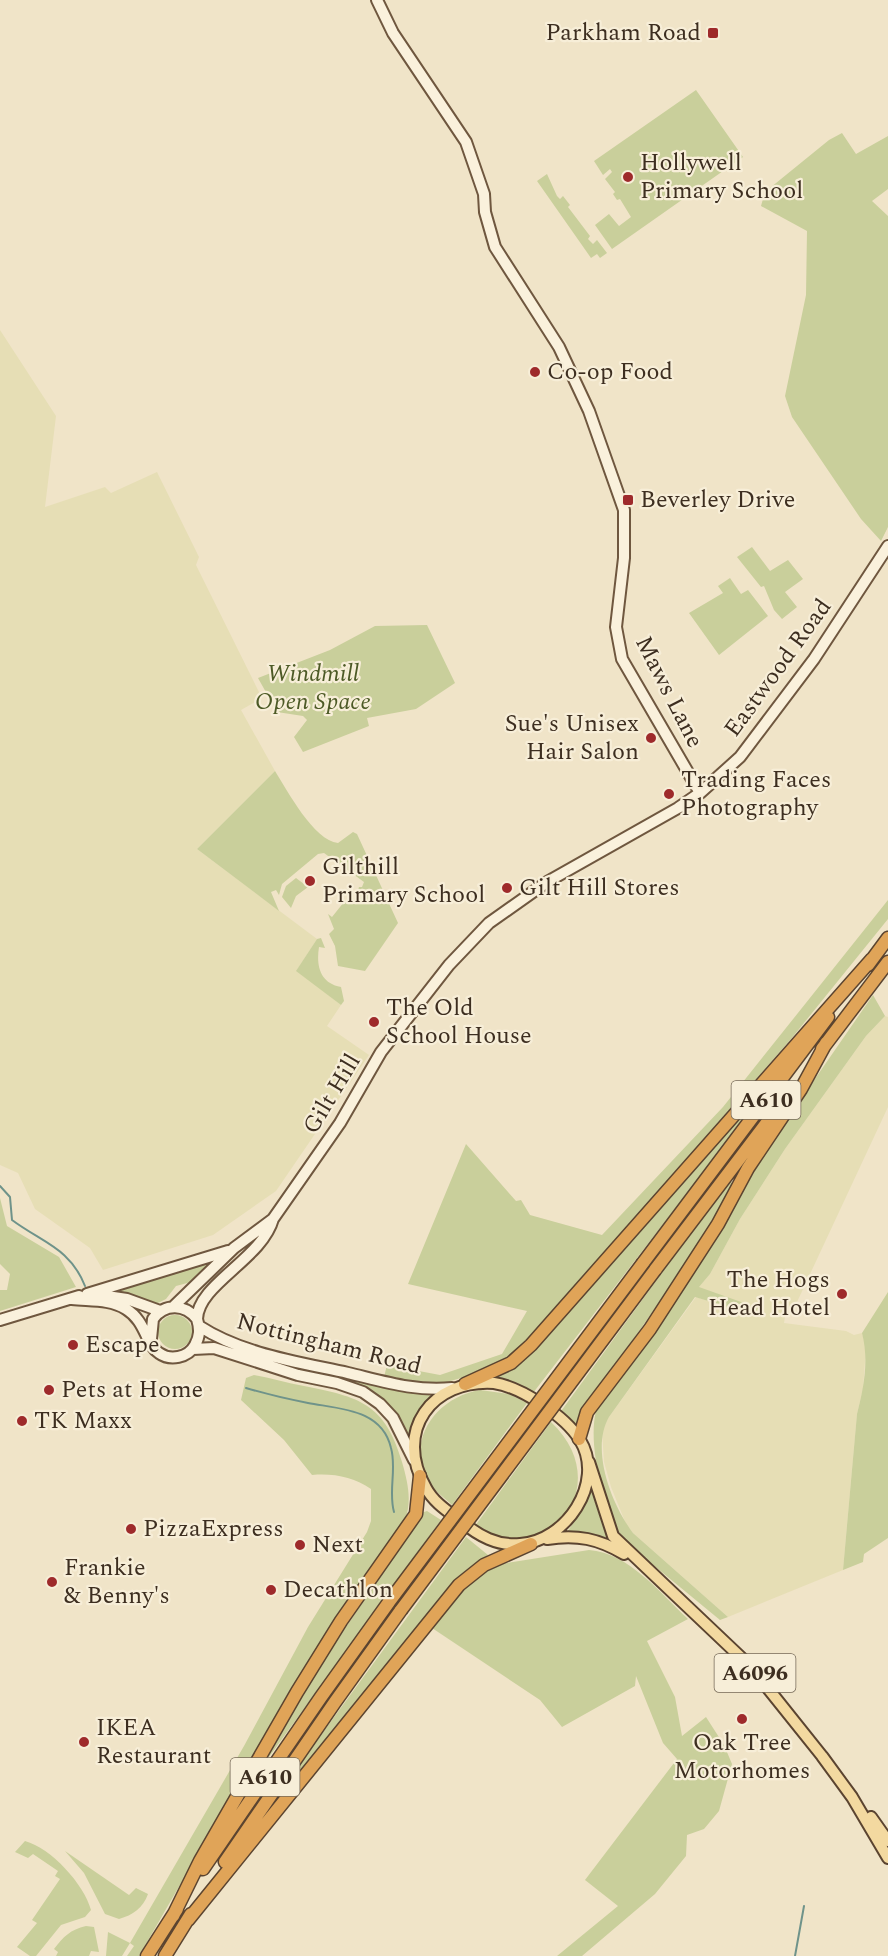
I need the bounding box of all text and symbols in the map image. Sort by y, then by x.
place label: Parkham Road [545,15,701,51]
marker: Parkham Road [706,26,720,40]
place label: Hollywell Primary School [640,145,803,209]
marker: Hollywell Primary School [621,170,635,184]
place label: Co-op Food [547,354,673,390]
marker: Co-op Food [528,365,542,379]
place label: Beverley Drive [640,482,795,518]
marker: Beverley Drive [621,493,635,507]
street label: Eastwood Road [715,591,841,745]
street label: Maws Lane [625,630,713,754]
park label: Windmill Open Space [255,656,371,720]
place label: Sue's Unisex Hair Salon [505,706,639,770]
marker: Sue's Unisex Hair Salon [644,731,658,745]
place label: Trading Faces Photography [681,762,831,826]
marker: Trading Faces Photography [662,787,676,801]
place label: Gilthill Primary School [322,849,485,913]
place label: Gilt Hill Stores [519,870,680,906]
marker: Gilthill Primary School [303,874,317,888]
marker: Gilt Hill Stores [500,881,514,895]
place label: The Old School House [386,990,532,1054]
marker: The Old School House [367,1015,381,1029]
street label: Gilt Hill [294,1047,370,1141]
road number: A610 [732,1081,801,1119]
place label: The Hogs Head Hotel [708,1262,830,1326]
marker: The Hogs Head Hotel [835,1287,849,1301]
street label: Nottingham Road [233,1304,425,1384]
place label: Escape [85,1327,160,1363]
marker: Escape [66,1338,80,1352]
place label: Pets at Home [61,1372,203,1408]
marker: Pets at Home [42,1383,56,1397]
place label: TK Maxx [34,1403,132,1439]
marker: TK Maxx [15,1414,29,1428]
place label: PizzaExpress [143,1511,284,1547]
marker: PizzaExpress [124,1522,138,1536]
place label: Next [312,1527,363,1563]
marker: Next [293,1538,307,1552]
place label: Frankie & Benny's [64,1550,170,1614]
place label: Decathlon [283,1572,393,1608]
marker: Frankie & Benny's [45,1575,59,1589]
marker: Decathlon [264,1583,278,1597]
road number: A6096 [714,1654,795,1692]
place label: IKEA Restaurant [96,1710,211,1774]
marker: Oak Tree Motorhomes [735,1712,749,1726]
place label: Oak Tree Motorhomes [674,1725,810,1789]
marker: IKEA Restaurant [77,1735,91,1749]
road number: A610 [230,1758,300,1796]

